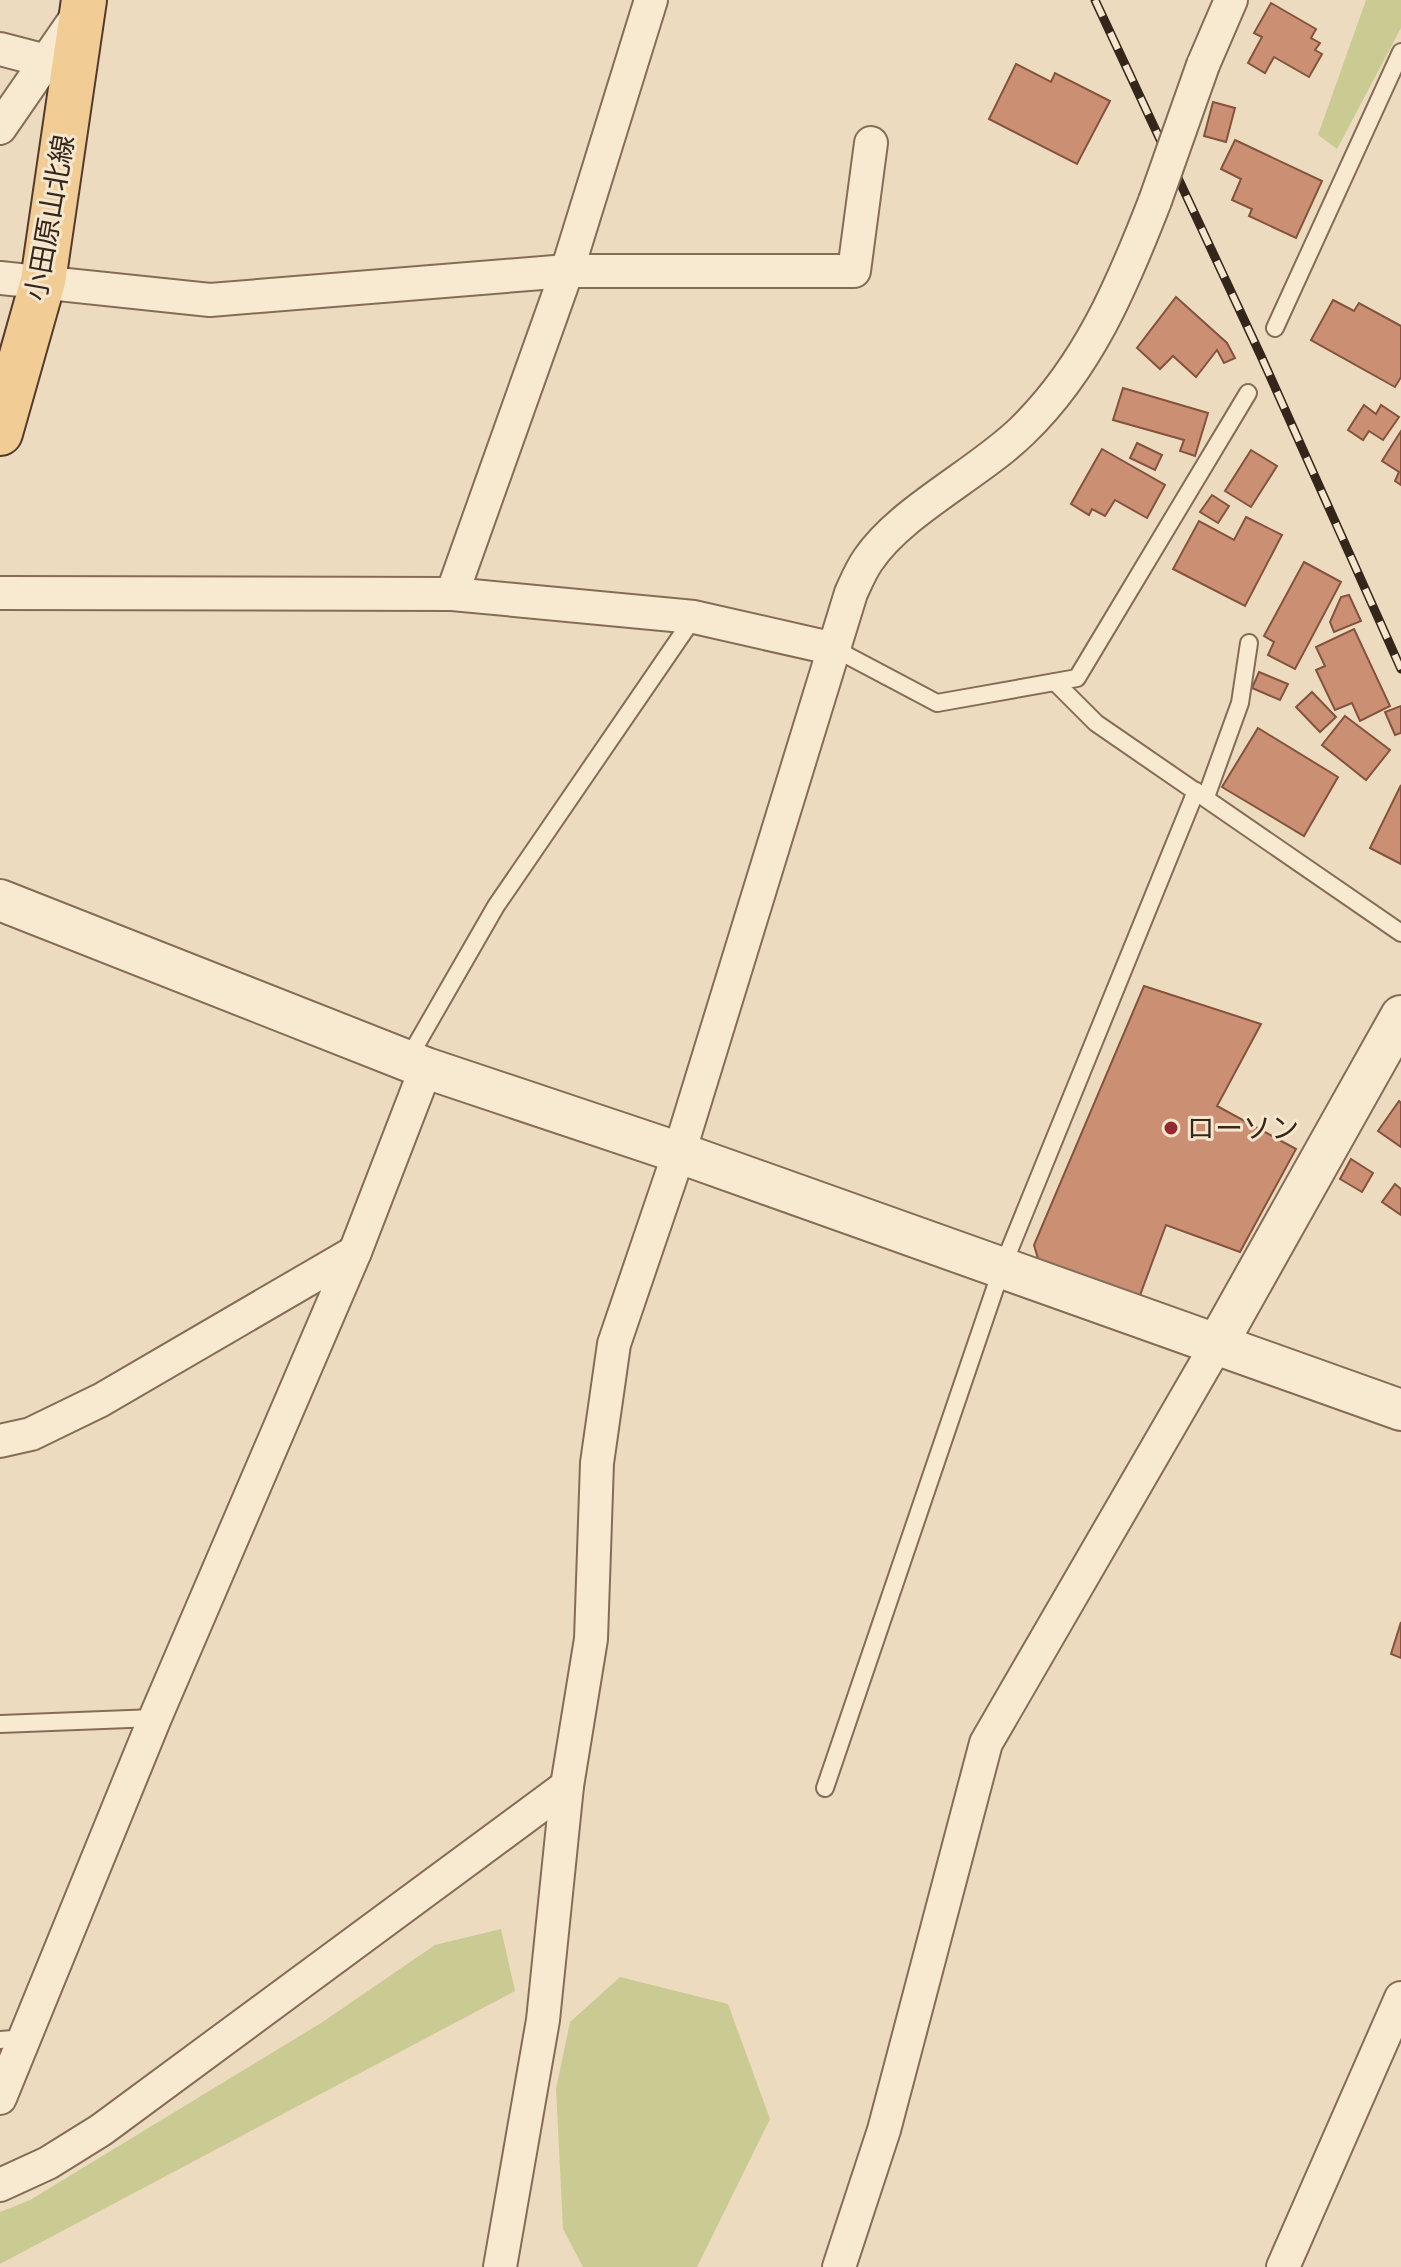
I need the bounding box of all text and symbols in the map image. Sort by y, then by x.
street label: 小田原山北線 [18,132,82,304]
place label: ローソン [1187,1111,1299,1146]
marker: ローソン [1162,1119,1180,1137]

